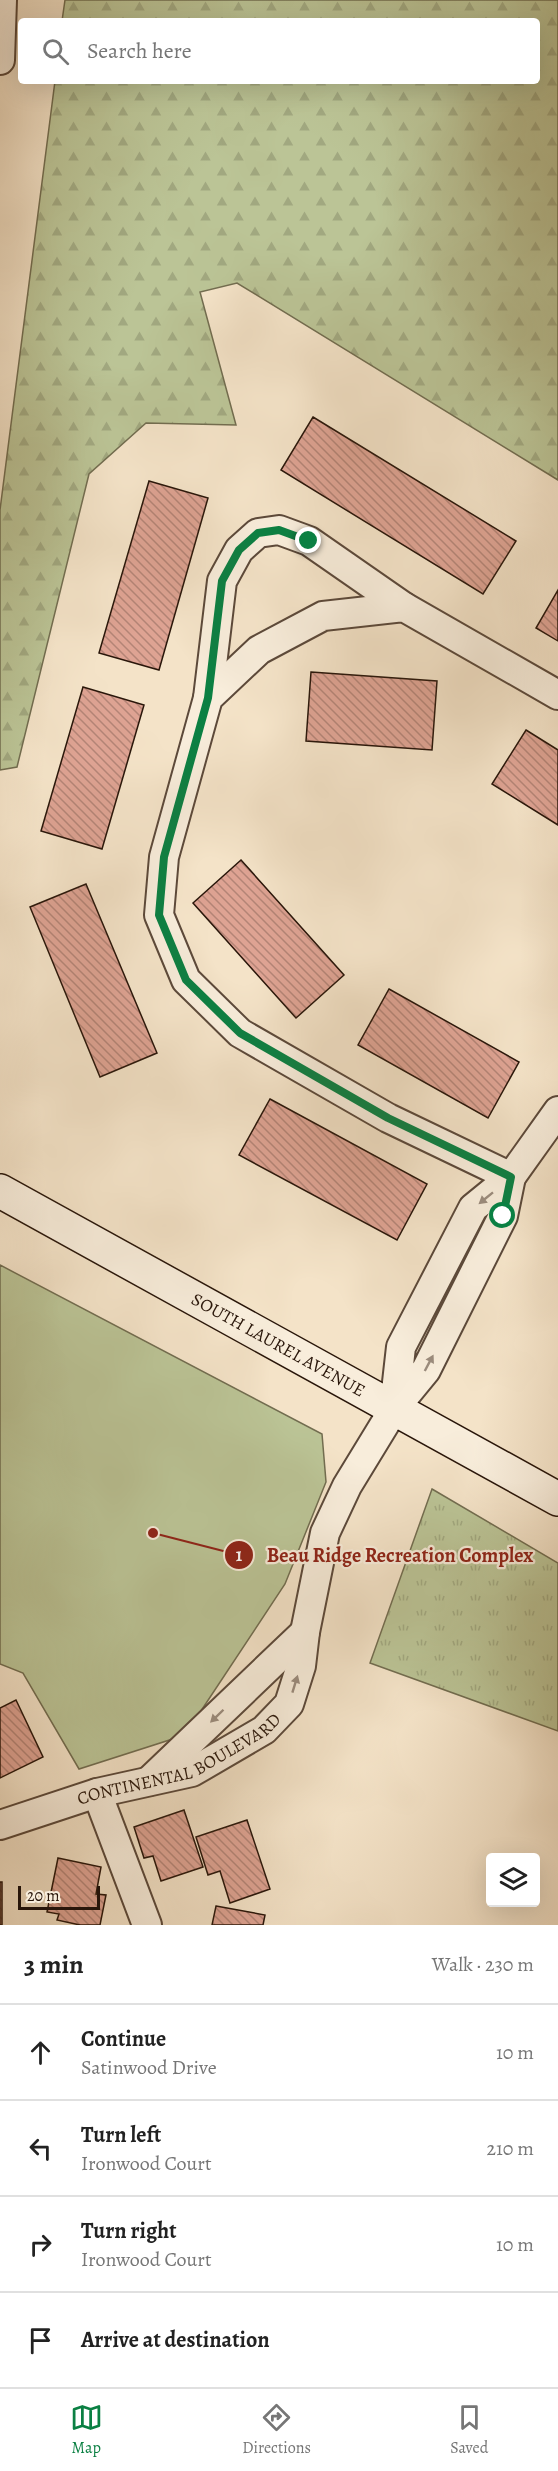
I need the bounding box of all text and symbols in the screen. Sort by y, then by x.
search box [18,18,540,84]
icon: search [39,35,72,68]
text: Search here [87,36,192,66]
route end [295,527,321,553]
one-way arrow [478,1191,493,1203]
route start [489,1202,515,1228]
street label: SOUTH LAUREL AVENUE [187,1287,370,1402]
one-way arrow [425,1354,434,1371]
callout: Beau Ridge Recreation Complex [224,1536,545,1574]
text: Beau Ridge Recreation Complex [267,1542,533,1569]
text: 1 [236,1543,243,1567]
one-way arrow [291,1674,300,1692]
street label: CONTINENTAL BOULEVARD [74,1708,286,1811]
one-way arrow [210,1708,224,1722]
map controls [486,1853,540,1907]
button: layers [486,1853,540,1907]
scale bar [18,1883,100,1910]
text: 20 m [27,1885,60,1907]
text: 3 min [24,1947,84,1982]
text: Walk · 230 m [432,1951,534,1978]
text: Continue [81,2024,166,2054]
icon: ahead [24,2036,57,2069]
text: 10 m [496,2039,534,2066]
text: Satinwood Drive [81,2054,217,2081]
text: Turn left [81,2120,161,2150]
icon: left [24,2132,57,2165]
text: 210 m [486,2135,534,2162]
text: Ironwood Court [81,2150,212,2177]
text: Turn right [81,2216,177,2246]
icon: right [24,2228,57,2261]
text: 10 m [496,2231,534,2258]
text: Ironwood Court [81,2246,212,2273]
icon: arrive [24,2324,57,2357]
text: Arrive at destination [81,2325,270,2355]
tab: Map [70,2401,103,2459]
tab: Directions [242,2401,311,2459]
tab: Saved [450,2401,488,2459]

